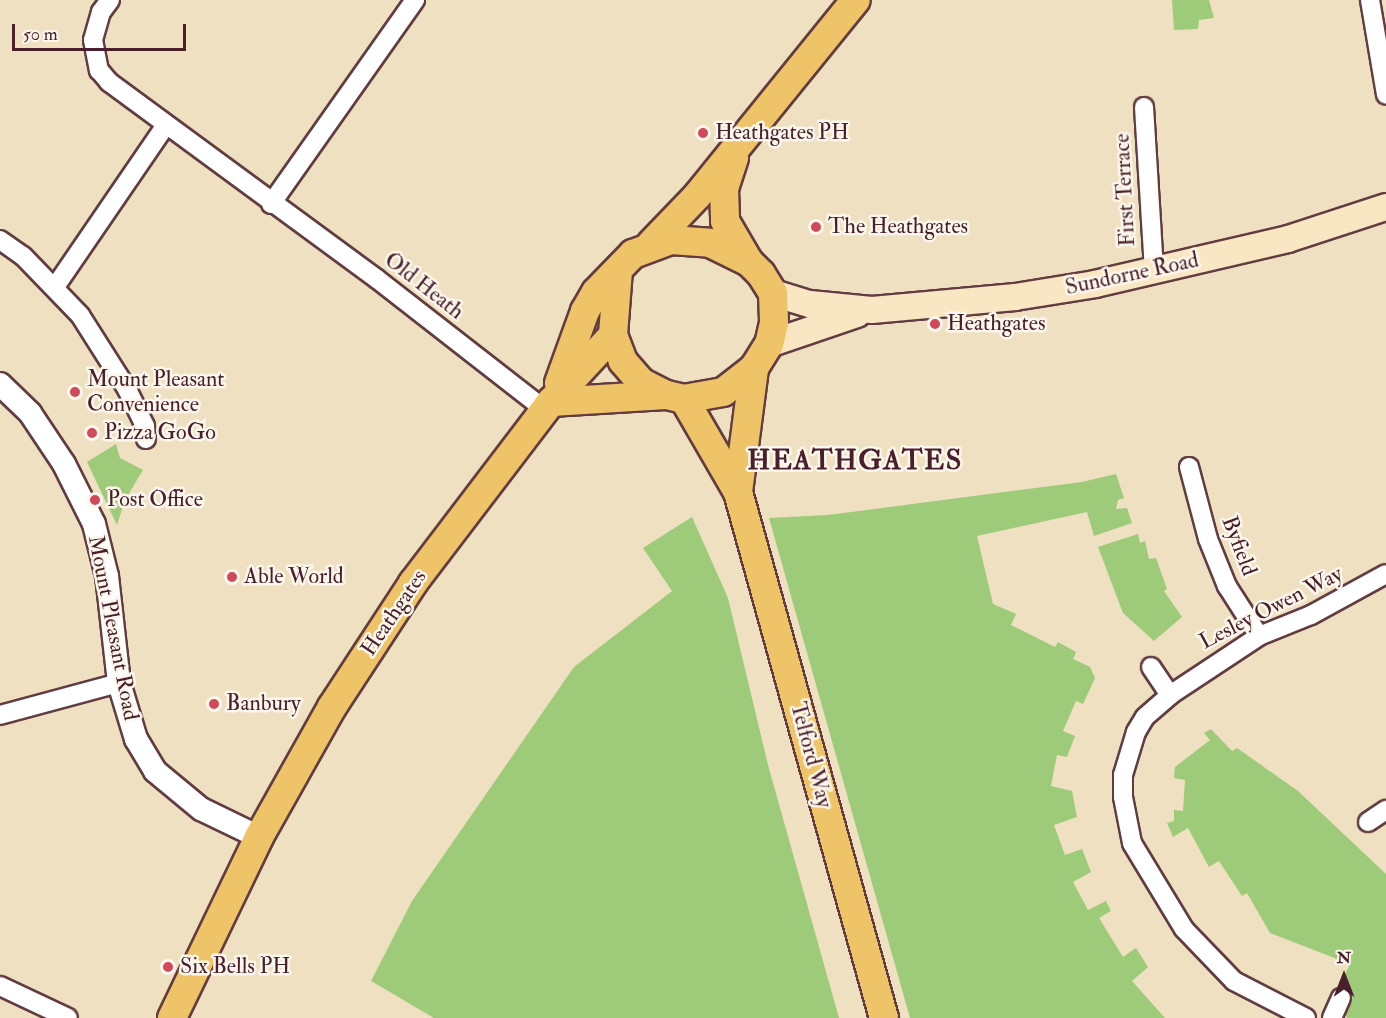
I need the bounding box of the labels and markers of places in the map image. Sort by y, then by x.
place label: Heathgates PH [715,120,849,146]
marker: Heathgates PH [696,126,710,140]
place label: The Heathgates [828,214,968,240]
marker: The Heathgates [809,220,823,234]
place label: Heathgates [947,311,1045,337]
marker: Heathgates [928,317,942,331]
place label: Mount Pleasant Convenience [87,366,224,418]
marker: Mount Pleasant Convenience [68,385,82,399]
place label: Pizza GoGo [104,420,216,446]
marker: Pizza GoGo [85,426,99,440]
place label: Post Office [107,487,203,513]
marker: Post Office [88,493,102,507]
place label: Able World [244,564,344,590]
marker: Able World [225,570,239,584]
place label: Banbury [226,691,301,717]
marker: Banbury [207,697,221,711]
place label: Six Bells PH [180,954,290,980]
marker: Six Bells PH [161,960,175,974]

